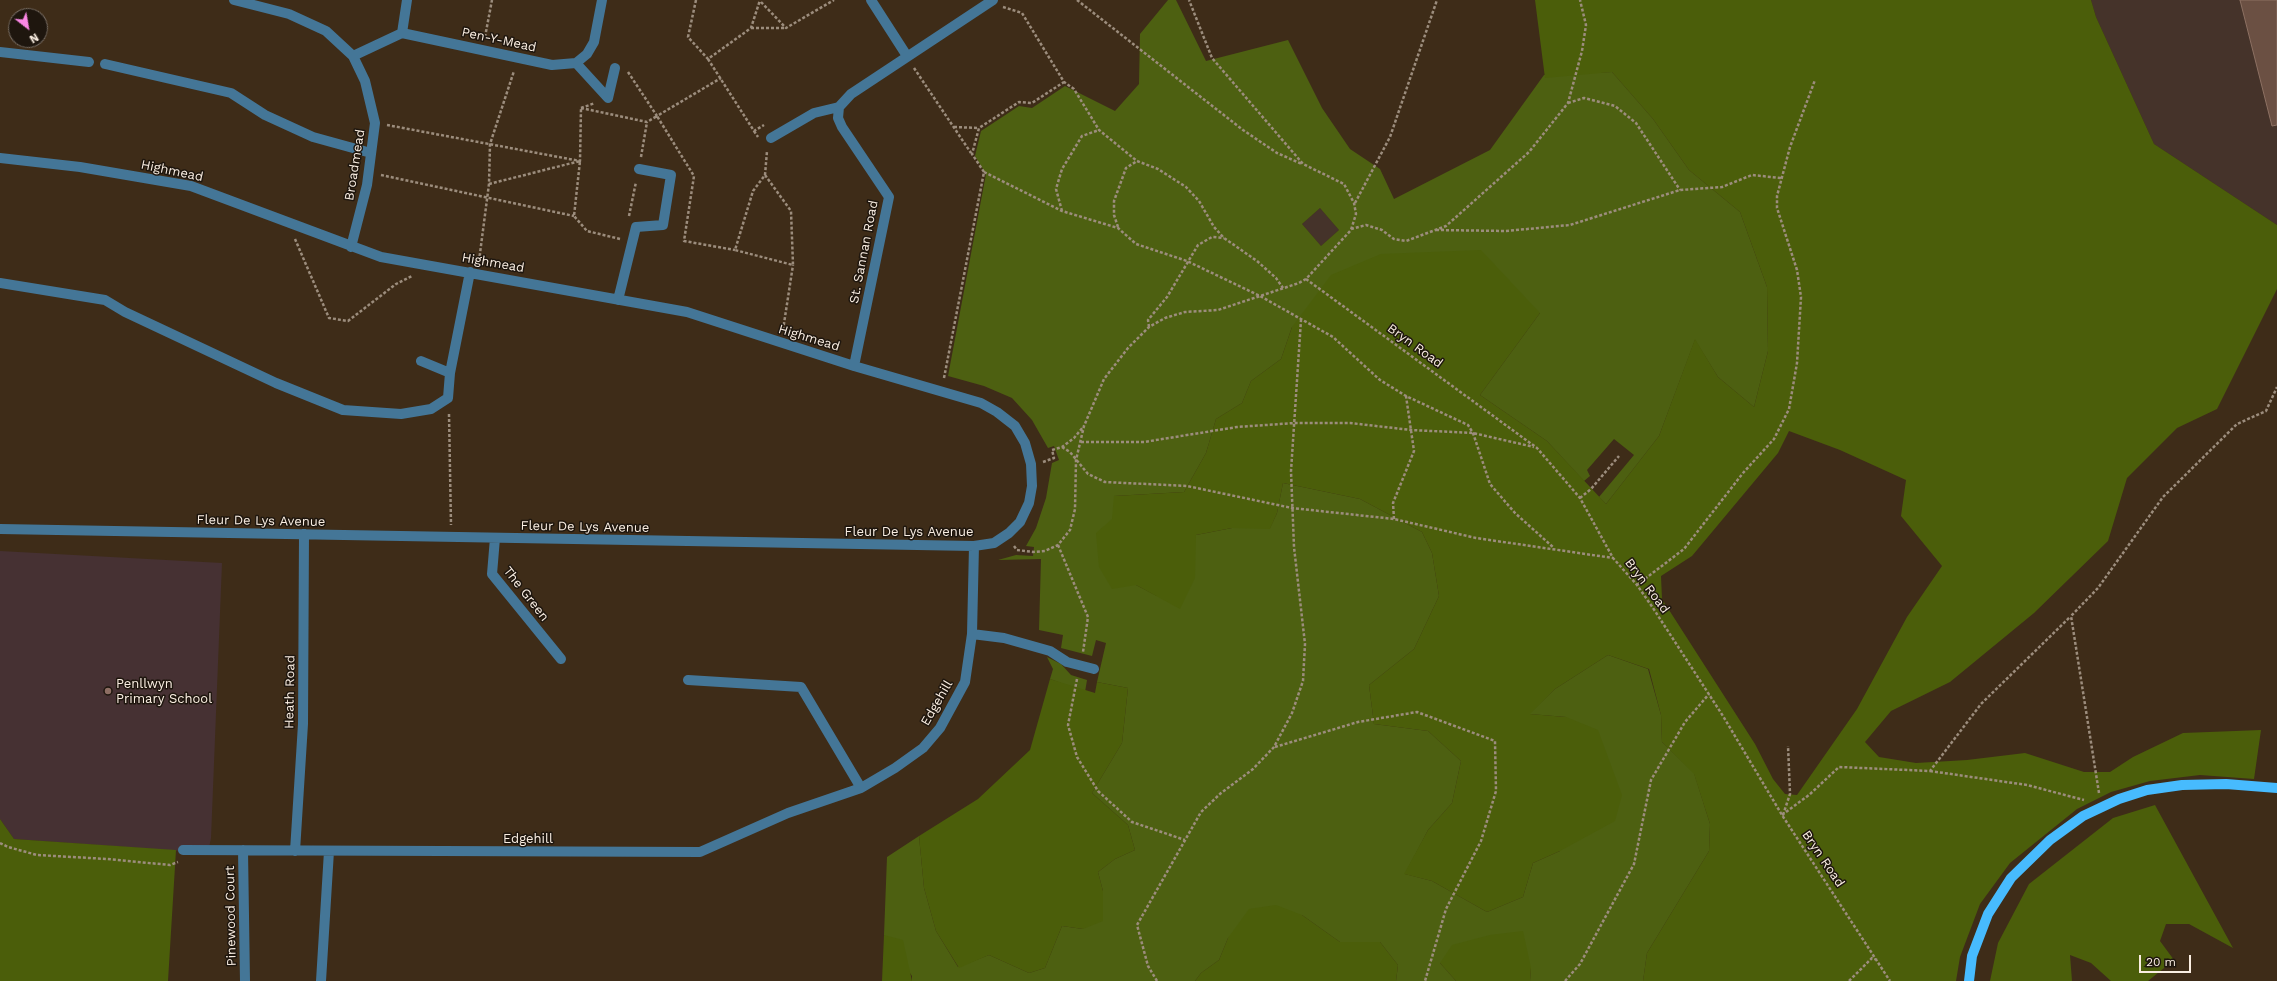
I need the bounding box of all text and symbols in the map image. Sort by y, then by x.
north arrow [8,8,48,48]
street label: Pen-Y-Mead [460,24,538,56]
text: N [27,30,41,46]
street label: Broadmead [342,128,368,202]
street label: Highmead [139,157,205,185]
street label: St. Sannan Road [846,199,882,305]
street label: Highmead [460,250,526,276]
street label: Highmead [776,321,842,355]
street label: Bryn Road [1384,321,1446,371]
street label: Fleur De Lys Avenue [196,512,326,530]
street label: Fleur De Lys Avenue [520,518,650,536]
street label: Fleur De Lys Avenue [845,524,973,540]
street label: Bryn Road [1621,555,1673,617]
street label: The Green [500,564,552,624]
street label: Heath Road [282,655,298,729]
place label: Penllwyn Primary School [116,676,212,707]
street label: Edgehill [918,677,956,729]
marker: Penllwyn Primary School [103,686,113,696]
street label: Bryn Road [1798,828,1848,890]
street label: Edgehill [503,831,553,847]
street label: Pinewood Court [222,866,240,966]
scale bar [2141,947,2193,973]
text: 20 m [2146,955,2176,969]

